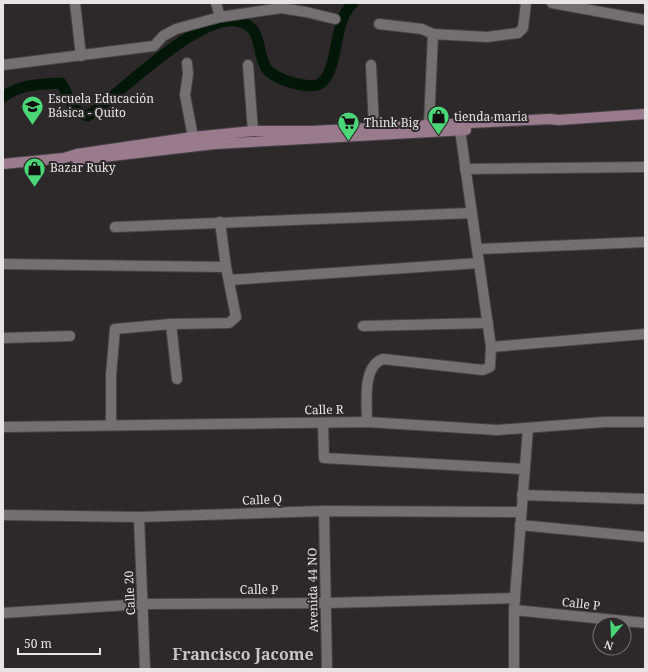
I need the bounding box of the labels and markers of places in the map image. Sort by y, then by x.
place label: Escuela Educación Básica - Quito [48,90,154,121]
school or university icon: Escuela Educación Básica - Quito [19,93,45,126]
shop icon: tienda maria [425,104,451,137]
place label: tienda maria [454,108,528,125]
supermarket icon: Think Big [335,110,361,143]
place label: Think Big [364,114,419,131]
shop icon: Bazar Ruky [21,155,47,188]
place label: Bazar Ruky [50,159,116,176]

